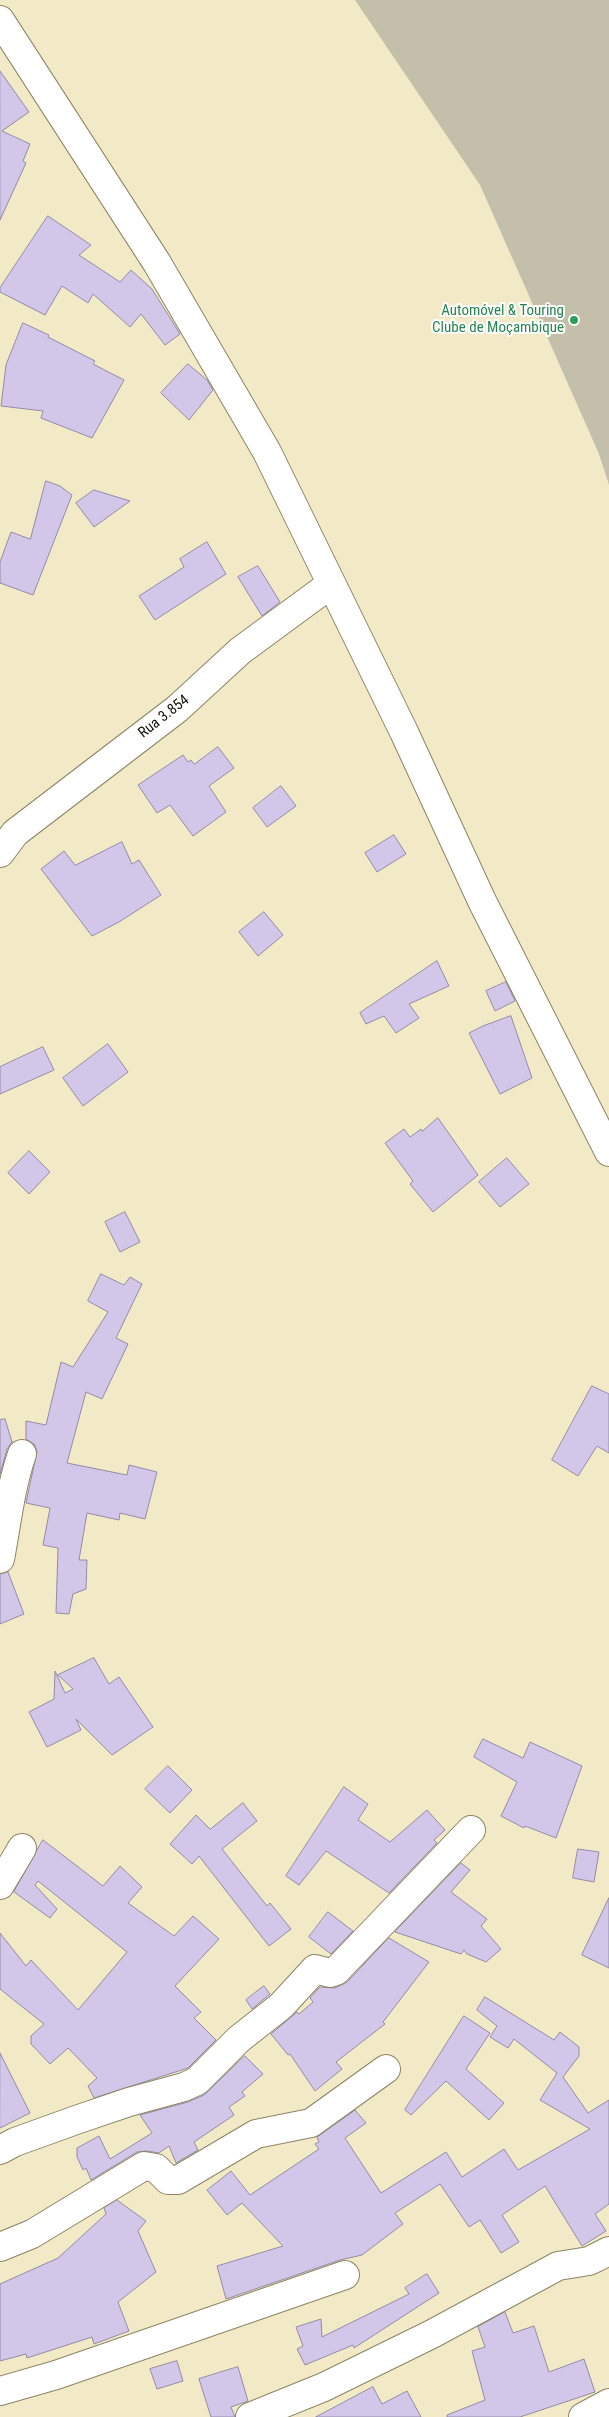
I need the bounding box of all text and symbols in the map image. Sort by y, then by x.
place label: Automóvel & Touring Clube de Moçambique [432,302,564,337]
marker: Automóvel & Touring Clube de Moçambique [568,314,580,326]
street label: Rua 3.854 [135,692,193,742]

